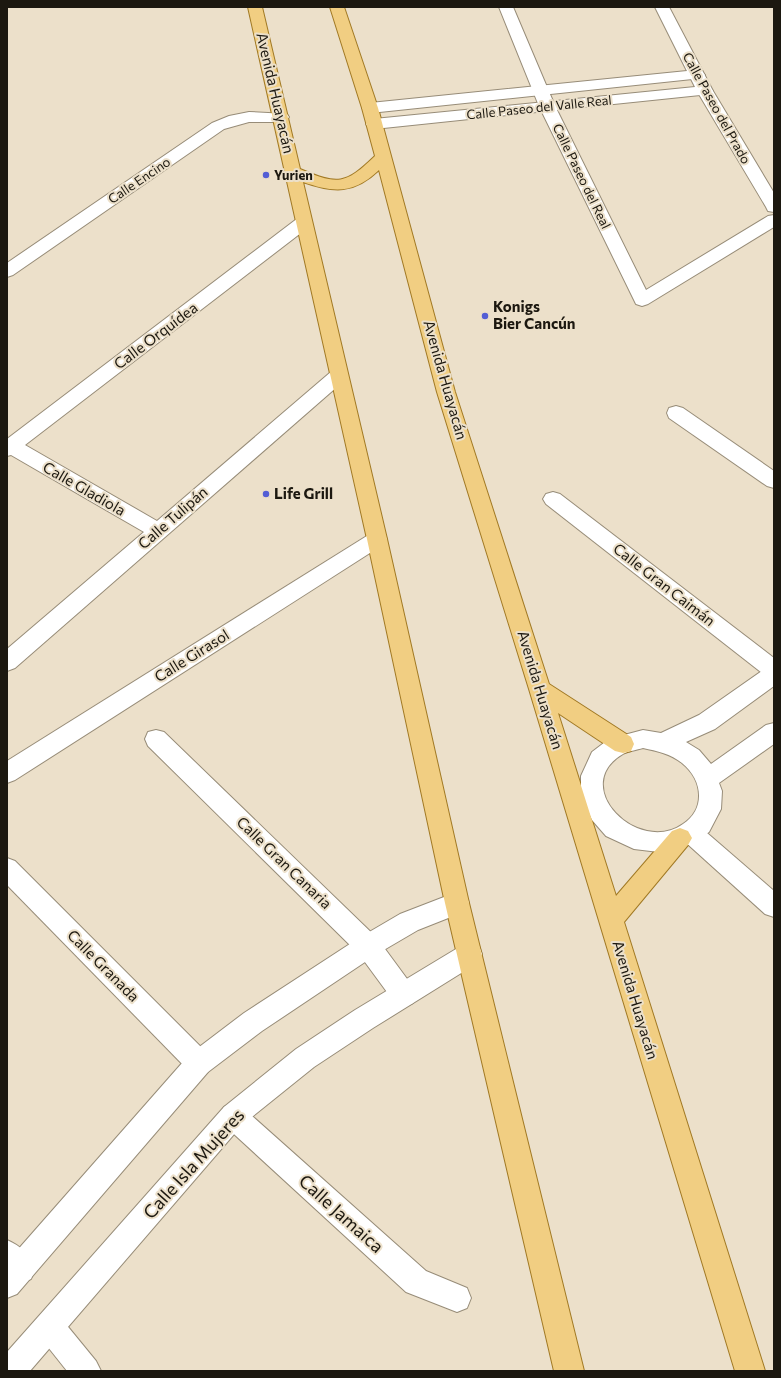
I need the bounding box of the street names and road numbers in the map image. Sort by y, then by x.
street label: Avenida Huayacán [253,31,299,155]
street label: Calle Paseo del Prado [680,49,754,167]
street label: Calle Paseo del Valle Real [466,91,612,123]
street label: Calle Paseo del Real [550,121,614,231]
street label: Calle Encino [105,153,173,207]
street label: Calle Orquídea [110,298,201,372]
street label: Avenida Huayacán [420,318,472,442]
street label: Calle Gladiola [40,457,129,519]
street label: Calle Tulipán [134,482,211,552]
street label: Calle Gran Caimán [610,539,719,630]
street label: Calle Girasol [151,625,232,685]
street label: Avenida Huayacán [514,628,568,751]
street label: Calle Gran Canaria [234,812,336,912]
street label: Calle Granada [64,926,143,1005]
street label: Avenida Huayacán [609,938,663,1061]
street label: Calle Isla Mujeres [138,1104,248,1223]
street label: Calle Jamaica [295,1169,389,1257]

